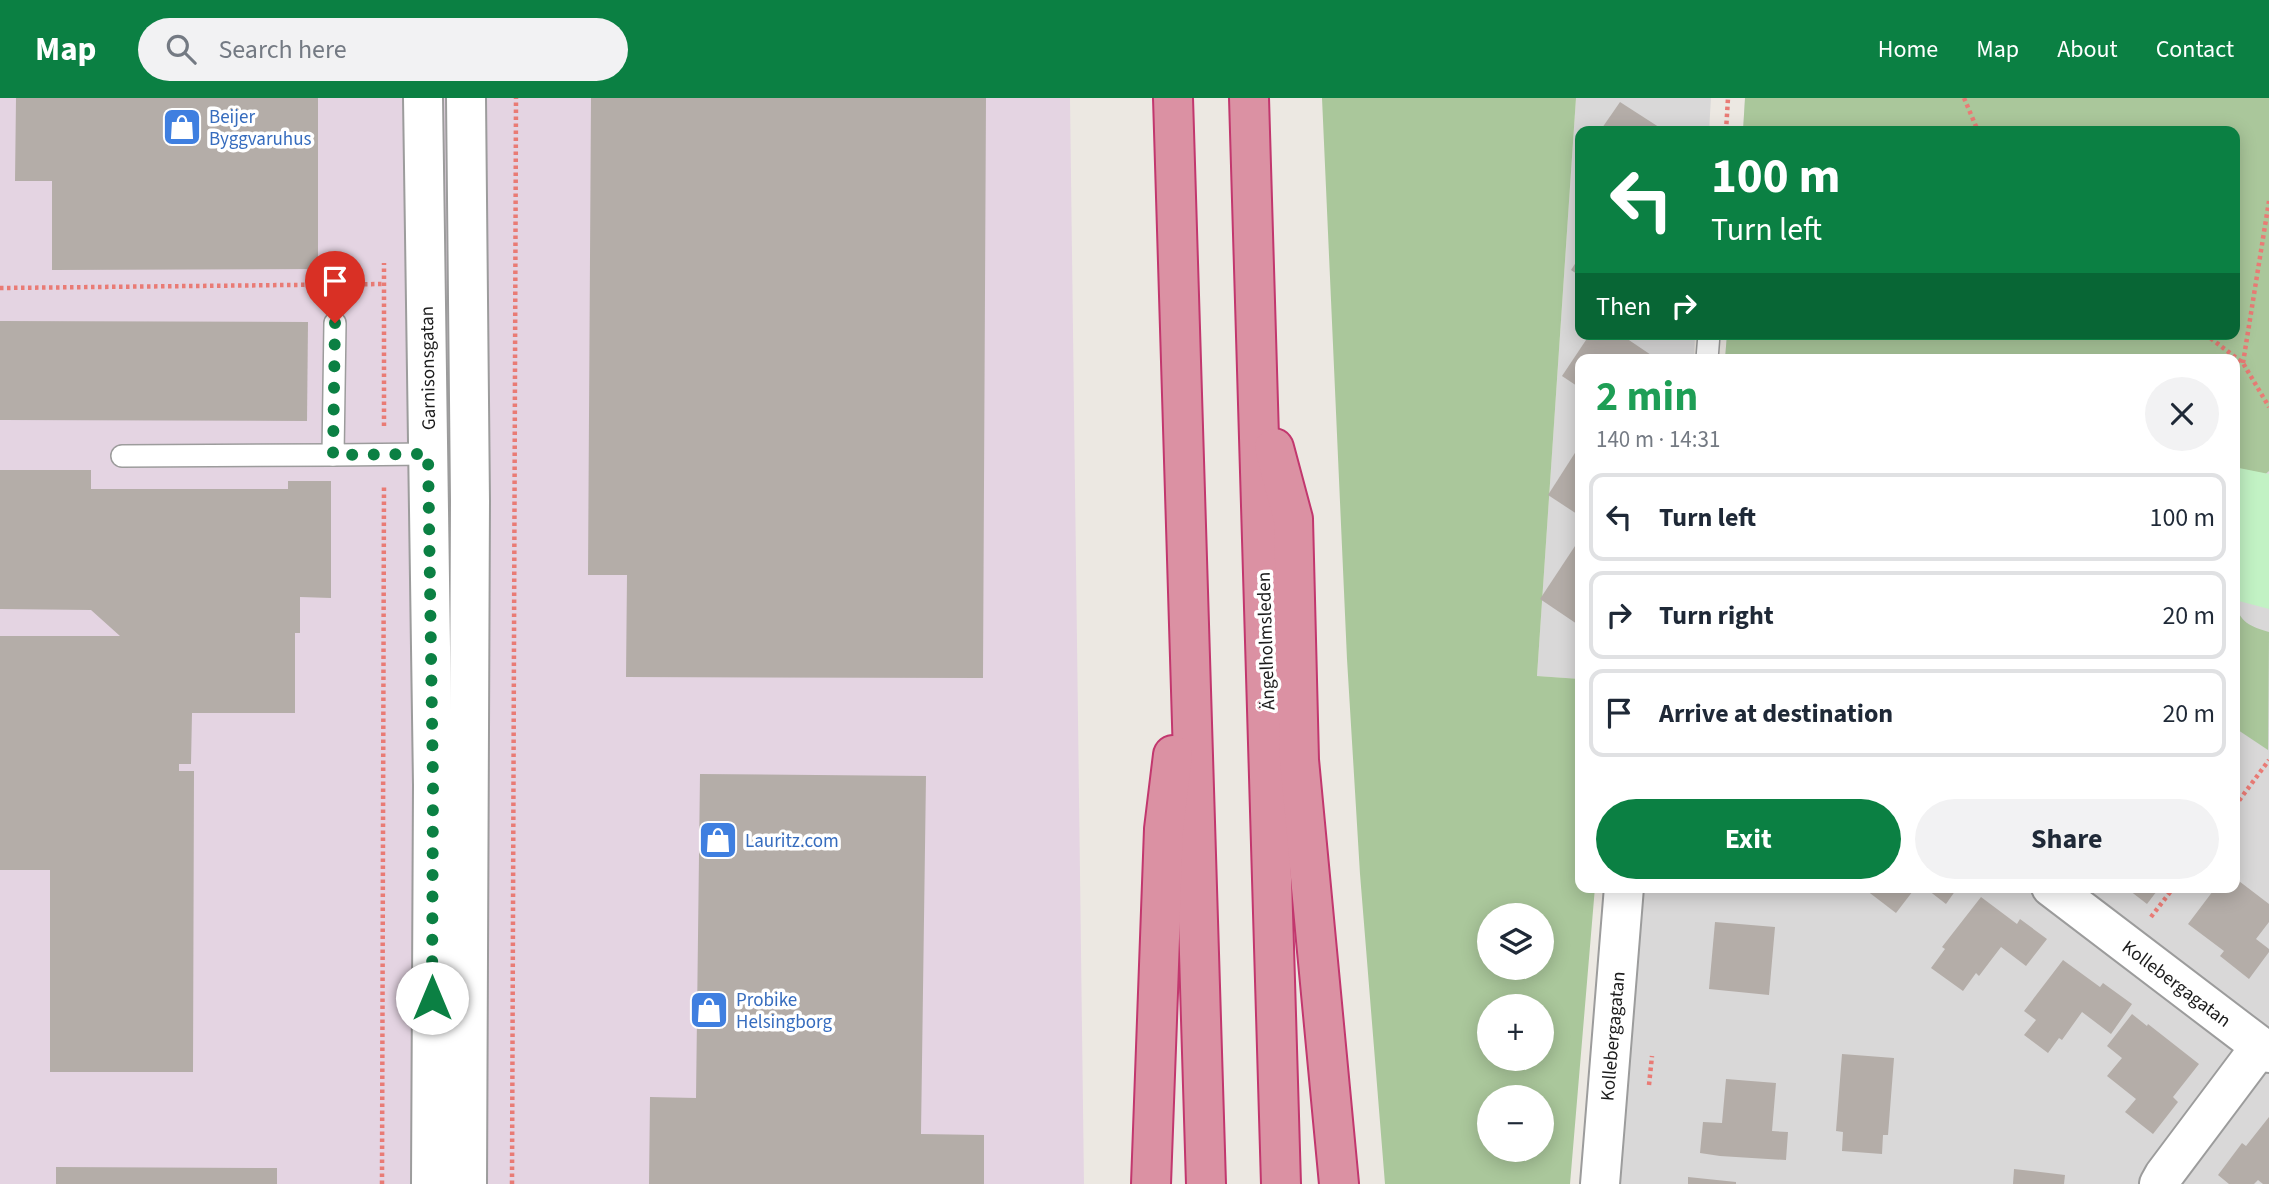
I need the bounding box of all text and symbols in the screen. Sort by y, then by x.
search box [138,18,628,81]
text: Map [35,26,96,73]
icon: search [162,30,200,68]
text: Search here [218,31,347,68]
text: Home [1878,32,1938,67]
text: Map [1976,32,2019,67]
text: About [2057,32,2118,67]
text: Contact [2156,32,2234,67]
place label: Beijer Byggvaruhus [209,104,312,153]
shop icon: Beijer Byggvaruhus [161,106,203,148]
text: 100 m [1711,142,1840,212]
icon: left [1596,154,1687,245]
text: Turn left [1711,207,1822,253]
pin [305,251,365,323]
icon: arrive [316,262,354,300]
icon: right [1665,287,1703,325]
text: Then [1596,288,1651,325]
street label: Garnisonsgatan [414,306,443,430]
text: 2 min [1596,367,1698,427]
button: close [2145,377,2219,451]
text: 140 m · 14:31 [1596,423,1720,456]
icon: left [1600,498,1638,536]
text: Turn left [1659,499,1756,536]
text: 100 m [2149,499,2215,536]
street label: Ängelholmsleden [1251,571,1282,710]
icon: right [1600,596,1638,634]
text: Turn right [1659,597,1774,634]
text: 20 m [2162,597,2215,634]
icon: arrive [1600,694,1638,732]
text: Arrive at destination [1659,695,1893,732]
text: 20 m [2162,695,2215,732]
button: Exit [1596,799,1901,879]
button: Share [1915,799,2219,879]
shop icon: Lauritz.com [697,819,739,861]
place label: Lauritz.com [745,828,839,855]
map controls [1477,903,1554,1162]
button: layers [1477,903,1554,980]
street label: Kollebergagatan [2116,934,2236,1034]
position arrow [395,961,469,1035]
street label: Kollebergagatan [1594,970,1633,1102]
place label: Probike Helsingborg [736,987,832,1036]
shop icon: Probike Helsingborg [688,989,730,1031]
button: + [1477,994,1554,1071]
button: − [1477,1085,1554,1162]

